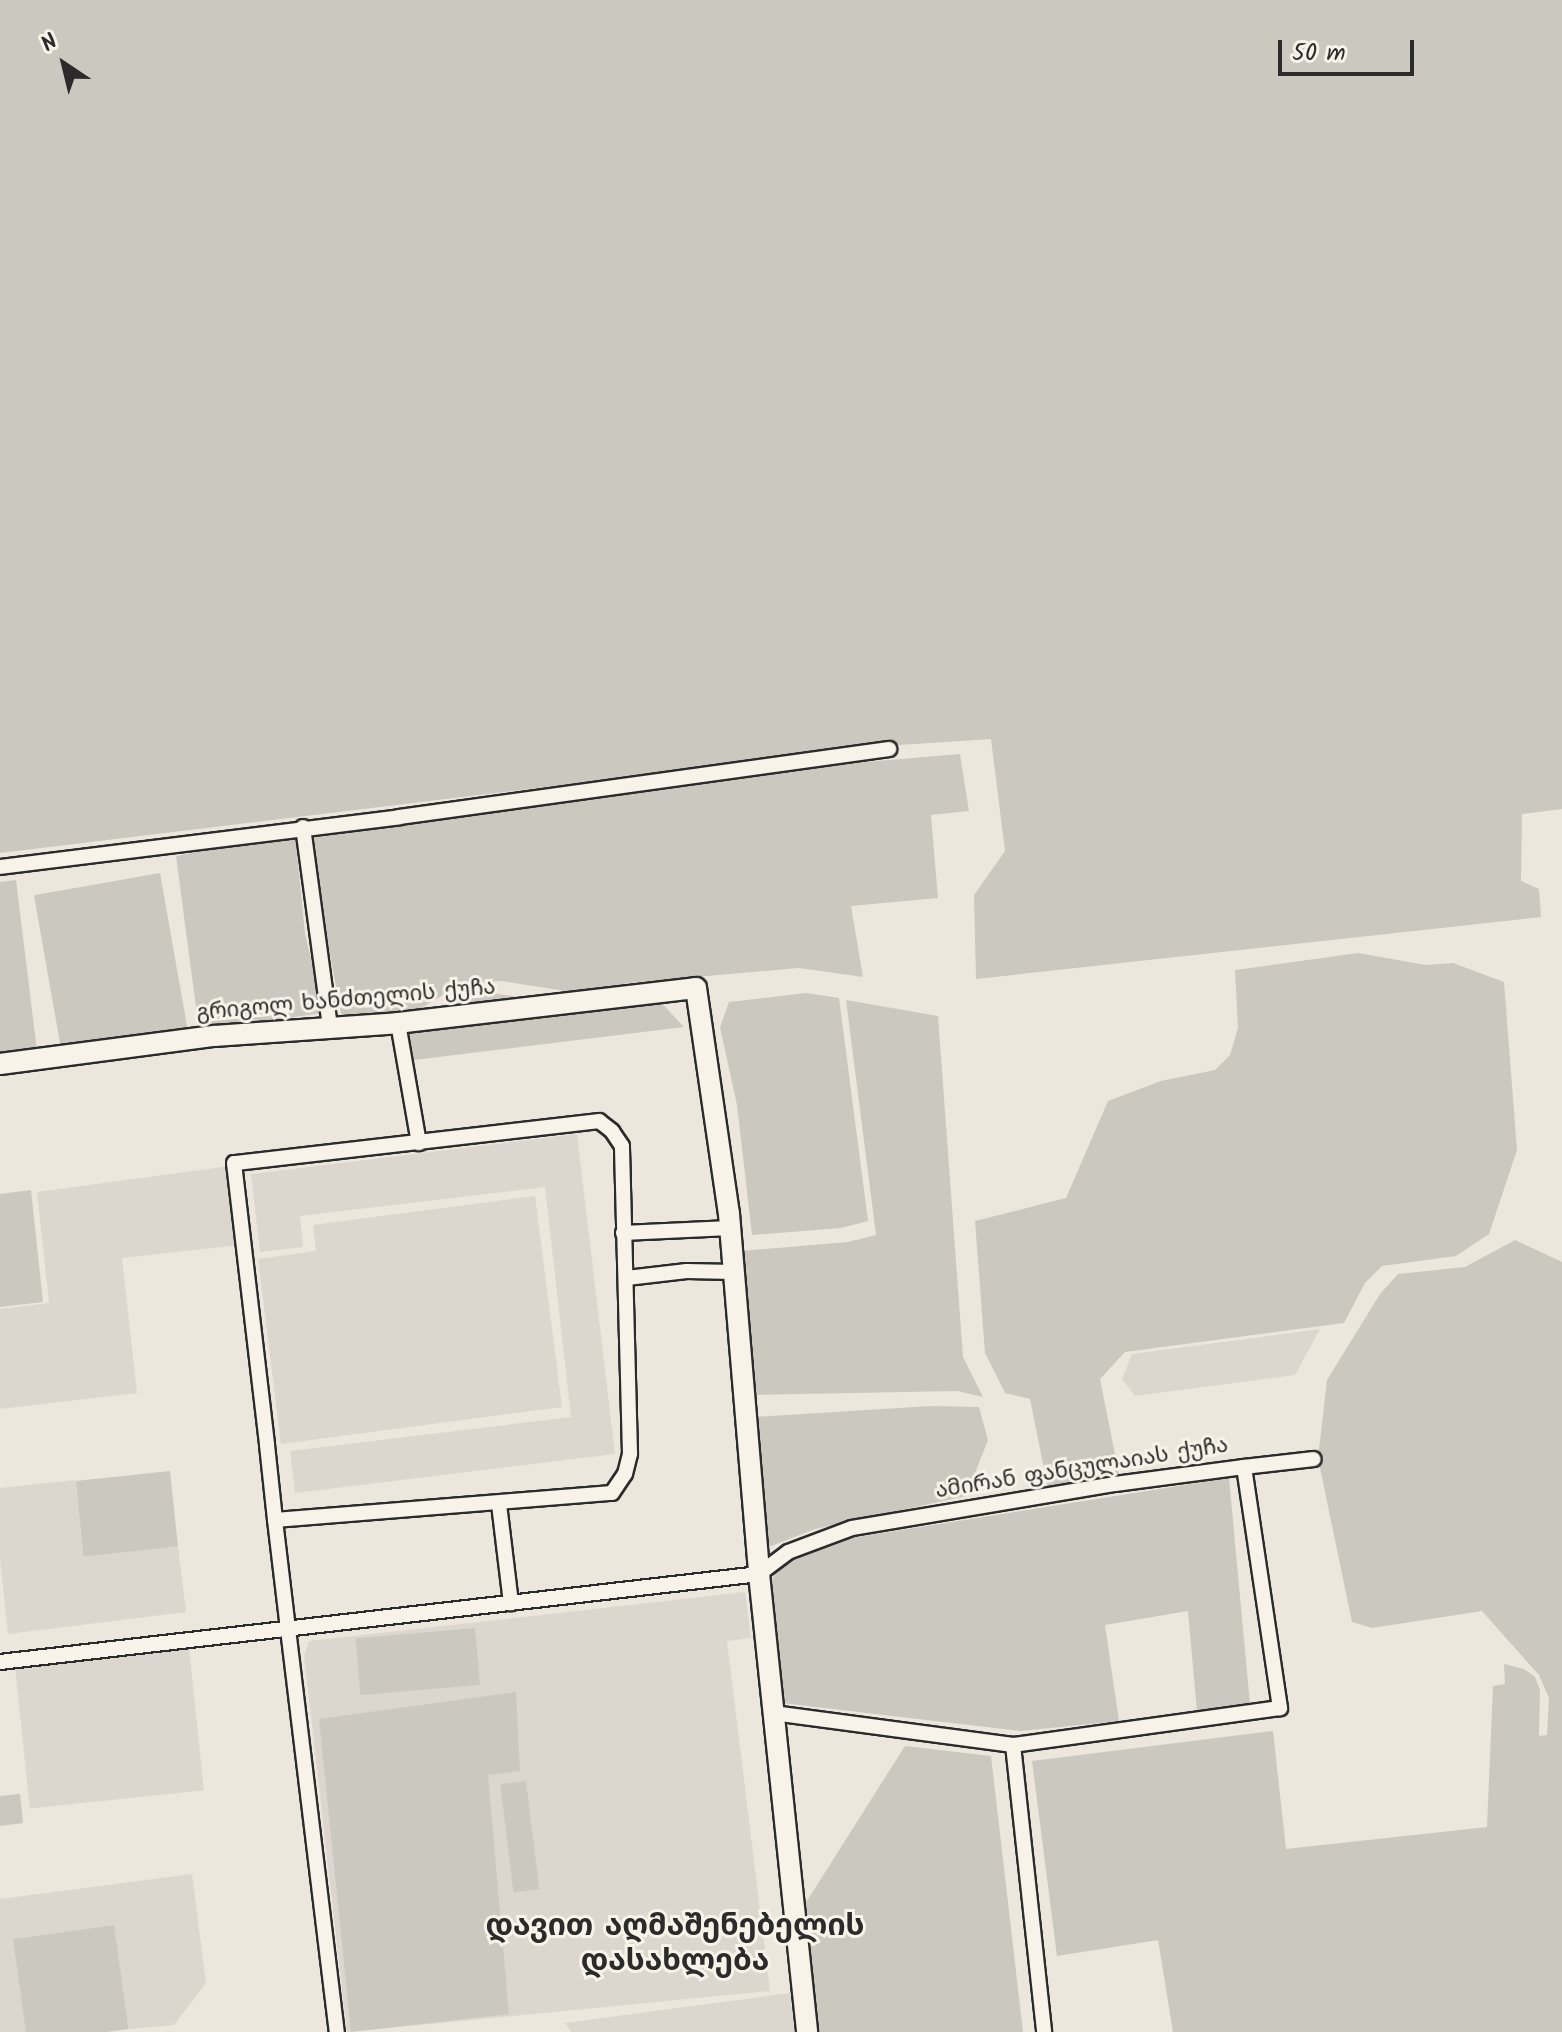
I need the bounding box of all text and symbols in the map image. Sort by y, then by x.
north arrow [24,24,104,104]
scale bar [1282,24,1418,74]
text: N [34,26,66,62]
text: 50 m [1292,34,1346,73]
street label: გრიგოლ ხანძთელის ქუჩა [195,975,497,1027]
street label: ამირან ფანცულაიას ქუჩა [934,1433,1230,1505]
district label: დავით აღმაშენებელის დასახლება [485,1909,865,1980]

